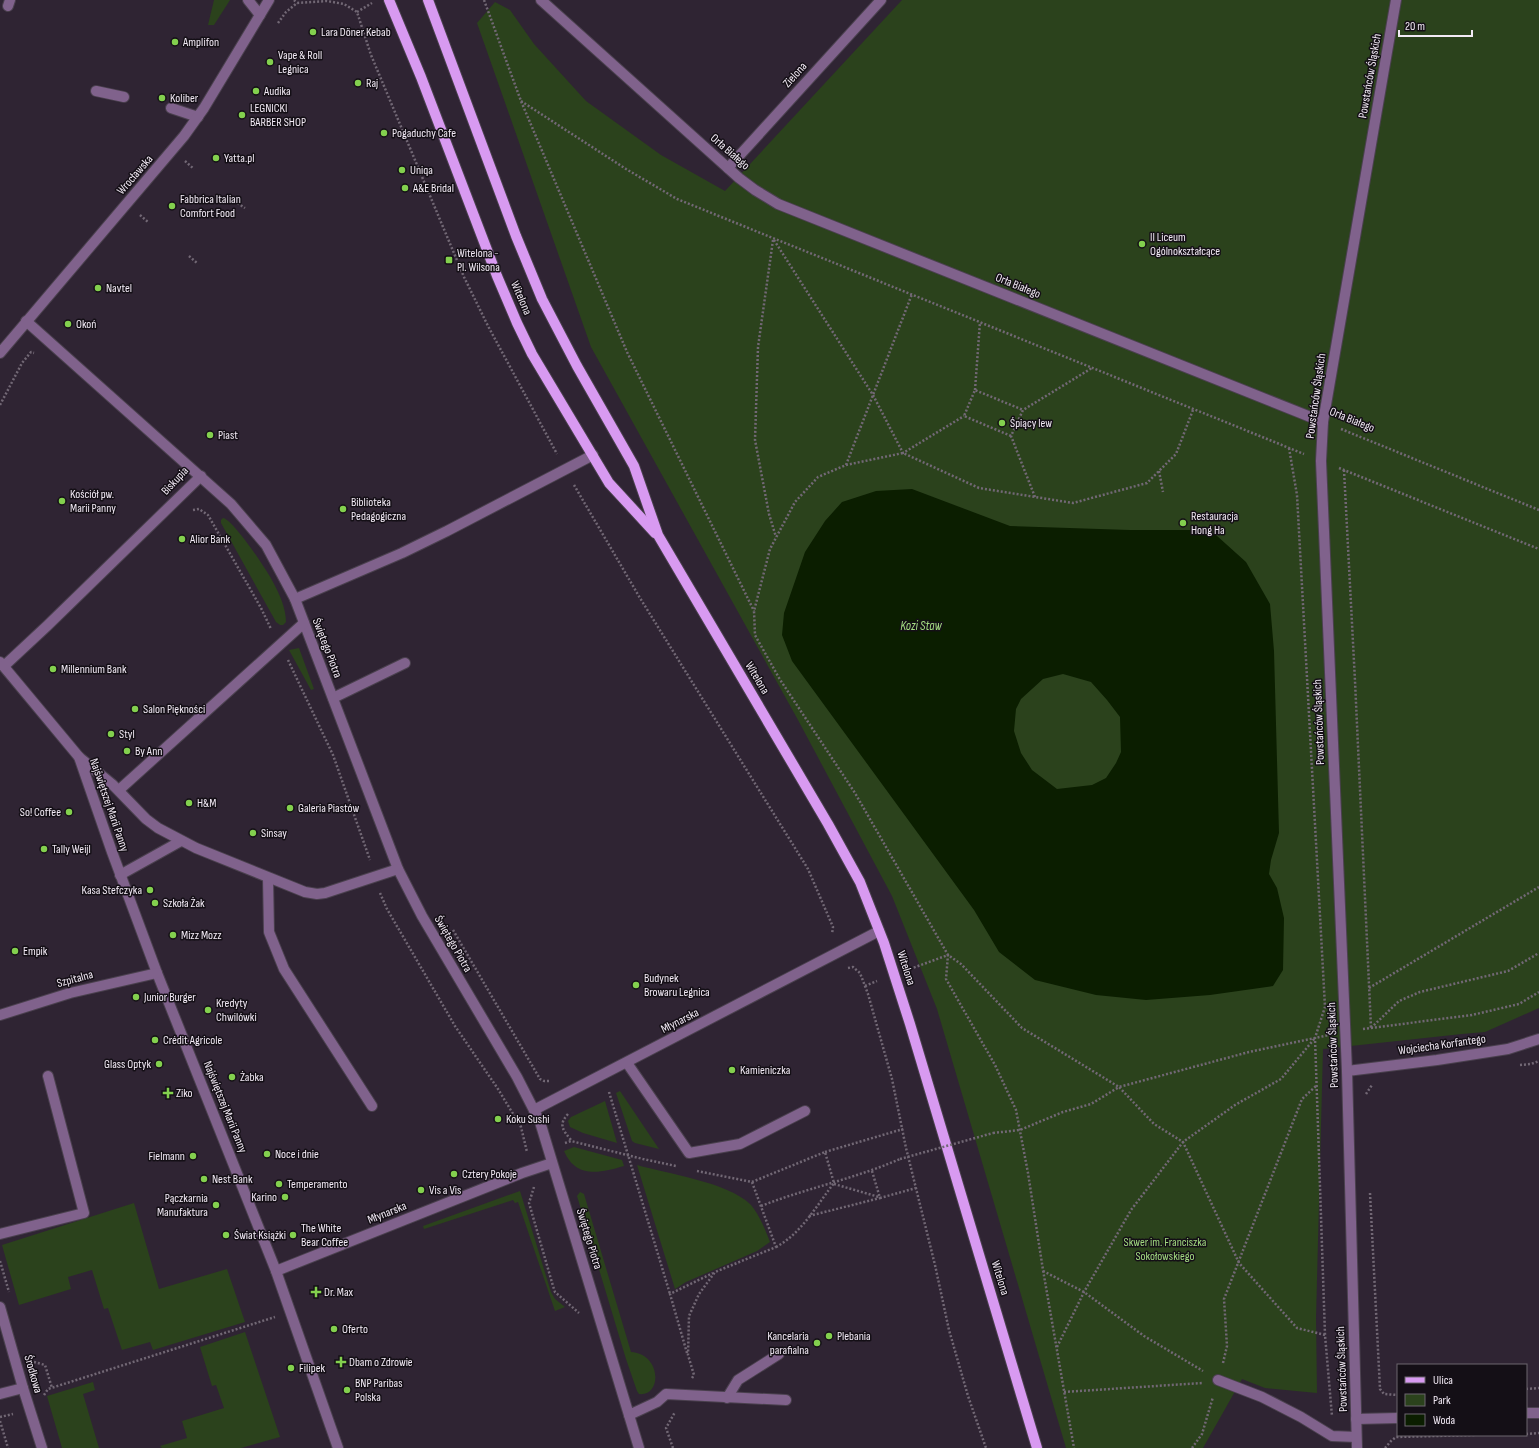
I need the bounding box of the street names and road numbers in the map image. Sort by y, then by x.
street label: Powstańców Śląskich [1355,32,1385,120]
street label: Zielona [780,59,811,91]
street label: Orła Białego [707,131,753,173]
street label: Wrocławska [114,152,157,198]
street label: Orła Białego [993,270,1043,302]
street label: Witelona [507,279,535,318]
street label: Powstańców Śląskich [1303,352,1329,440]
street label: Orła Białego [1327,404,1377,436]
street label: Biskupia [158,463,192,498]
street label: Świętego Piotra [309,616,345,680]
street label: Witelona [741,659,773,697]
street label: Powstańców Śląskich [1310,679,1328,765]
street label: Najświętszej Marii Panny [86,756,132,854]
street label: Świętego Piotra [431,913,475,975]
street label: Witelona [893,949,919,988]
street label: Szpitalna [55,967,95,991]
street label: Powstańców Śląskich [1324,1002,1342,1088]
street label: Młynarska [658,1005,702,1037]
street label: Wojciecha Korfantego [1397,1031,1487,1059]
street label: Najświętszej Marii Panny [200,1059,250,1155]
street label: Młynarska [365,1198,409,1228]
street label: Świętego Piotra [573,1207,605,1272]
street label: Witelona [988,1259,1012,1297]
street label: Powstańców Śląskich [1333,1326,1351,1412]
street label: Środkowa [20,1353,46,1395]

